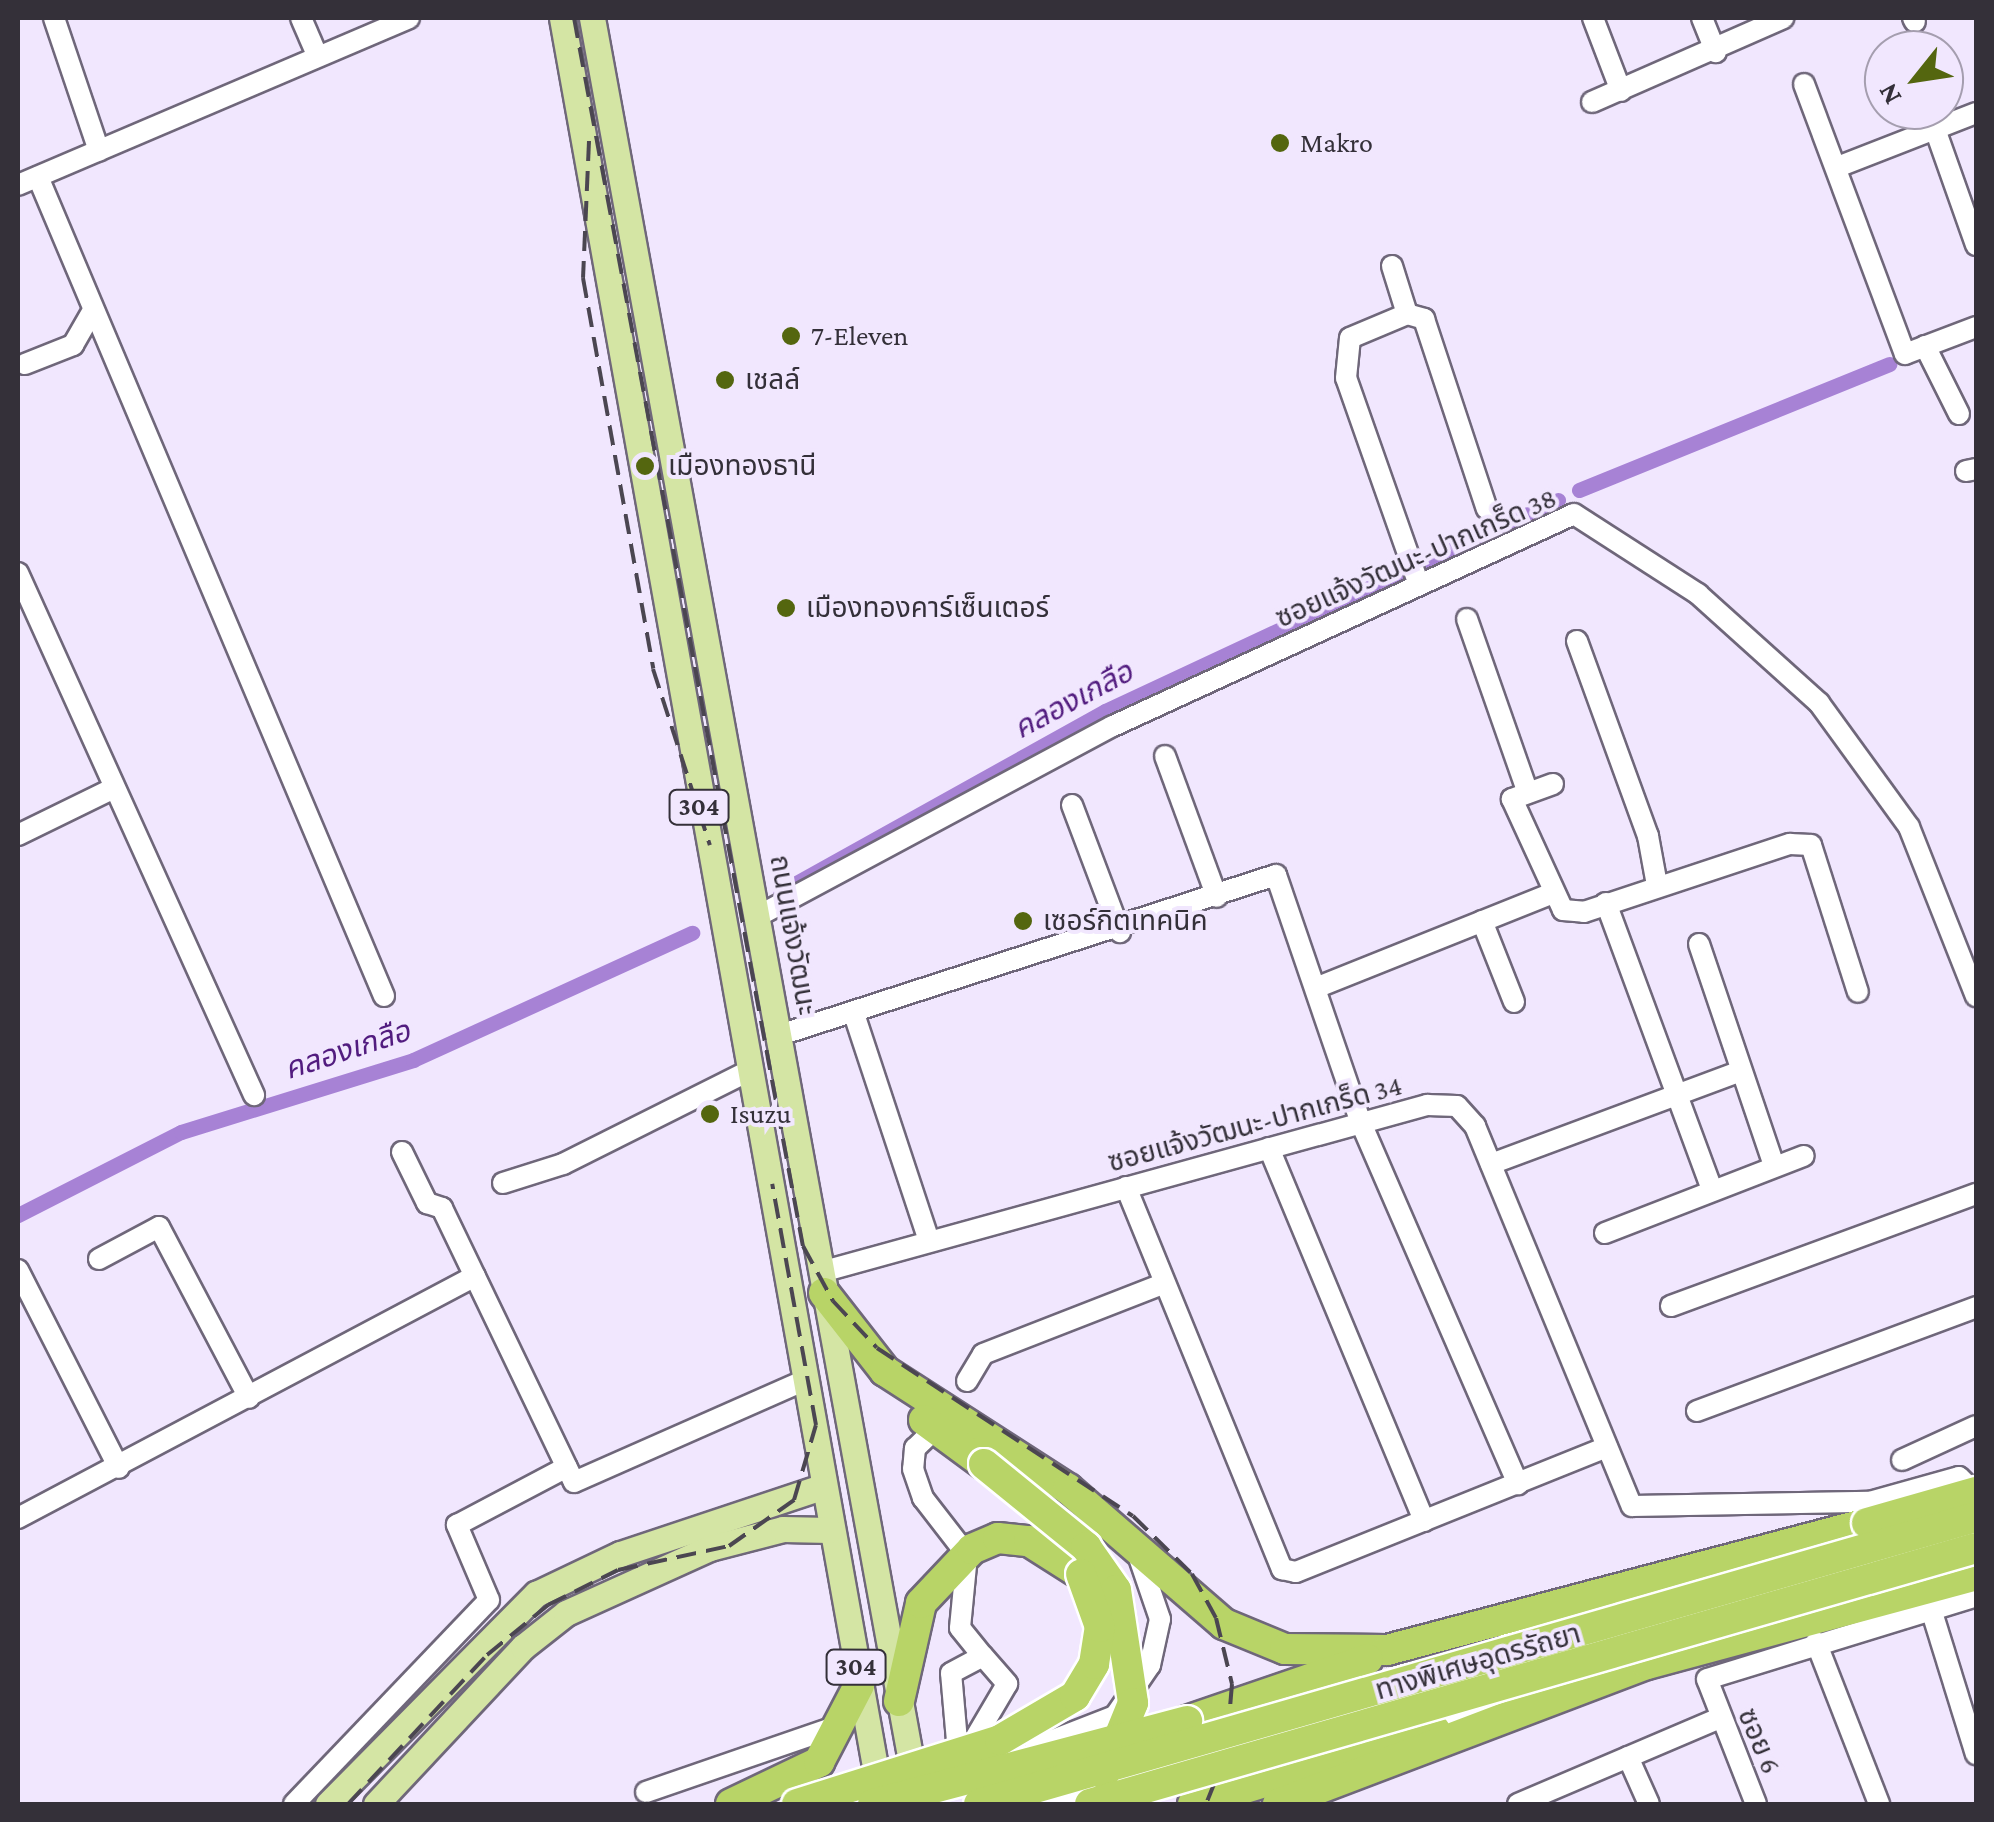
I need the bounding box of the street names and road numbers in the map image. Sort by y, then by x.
street label: ซอยแจ้งวัฒนะ-ปากเกร็ด 38 [1270,481,1562,635]
road number: 304 [666,787,732,827]
street label: ถนนแจ้งวัฒนะ [762,852,824,1018]
street label: ซอยแจ้งวัฒนะ-ปากเกร็ด 34 [1104,1069,1406,1179]
street label: ทางพิเศษอุดรรัถยา [1372,1617,1584,1707]
road number: 304 [824,1647,888,1687]
street label: ซอย 6 [1730,1703,1788,1779]

